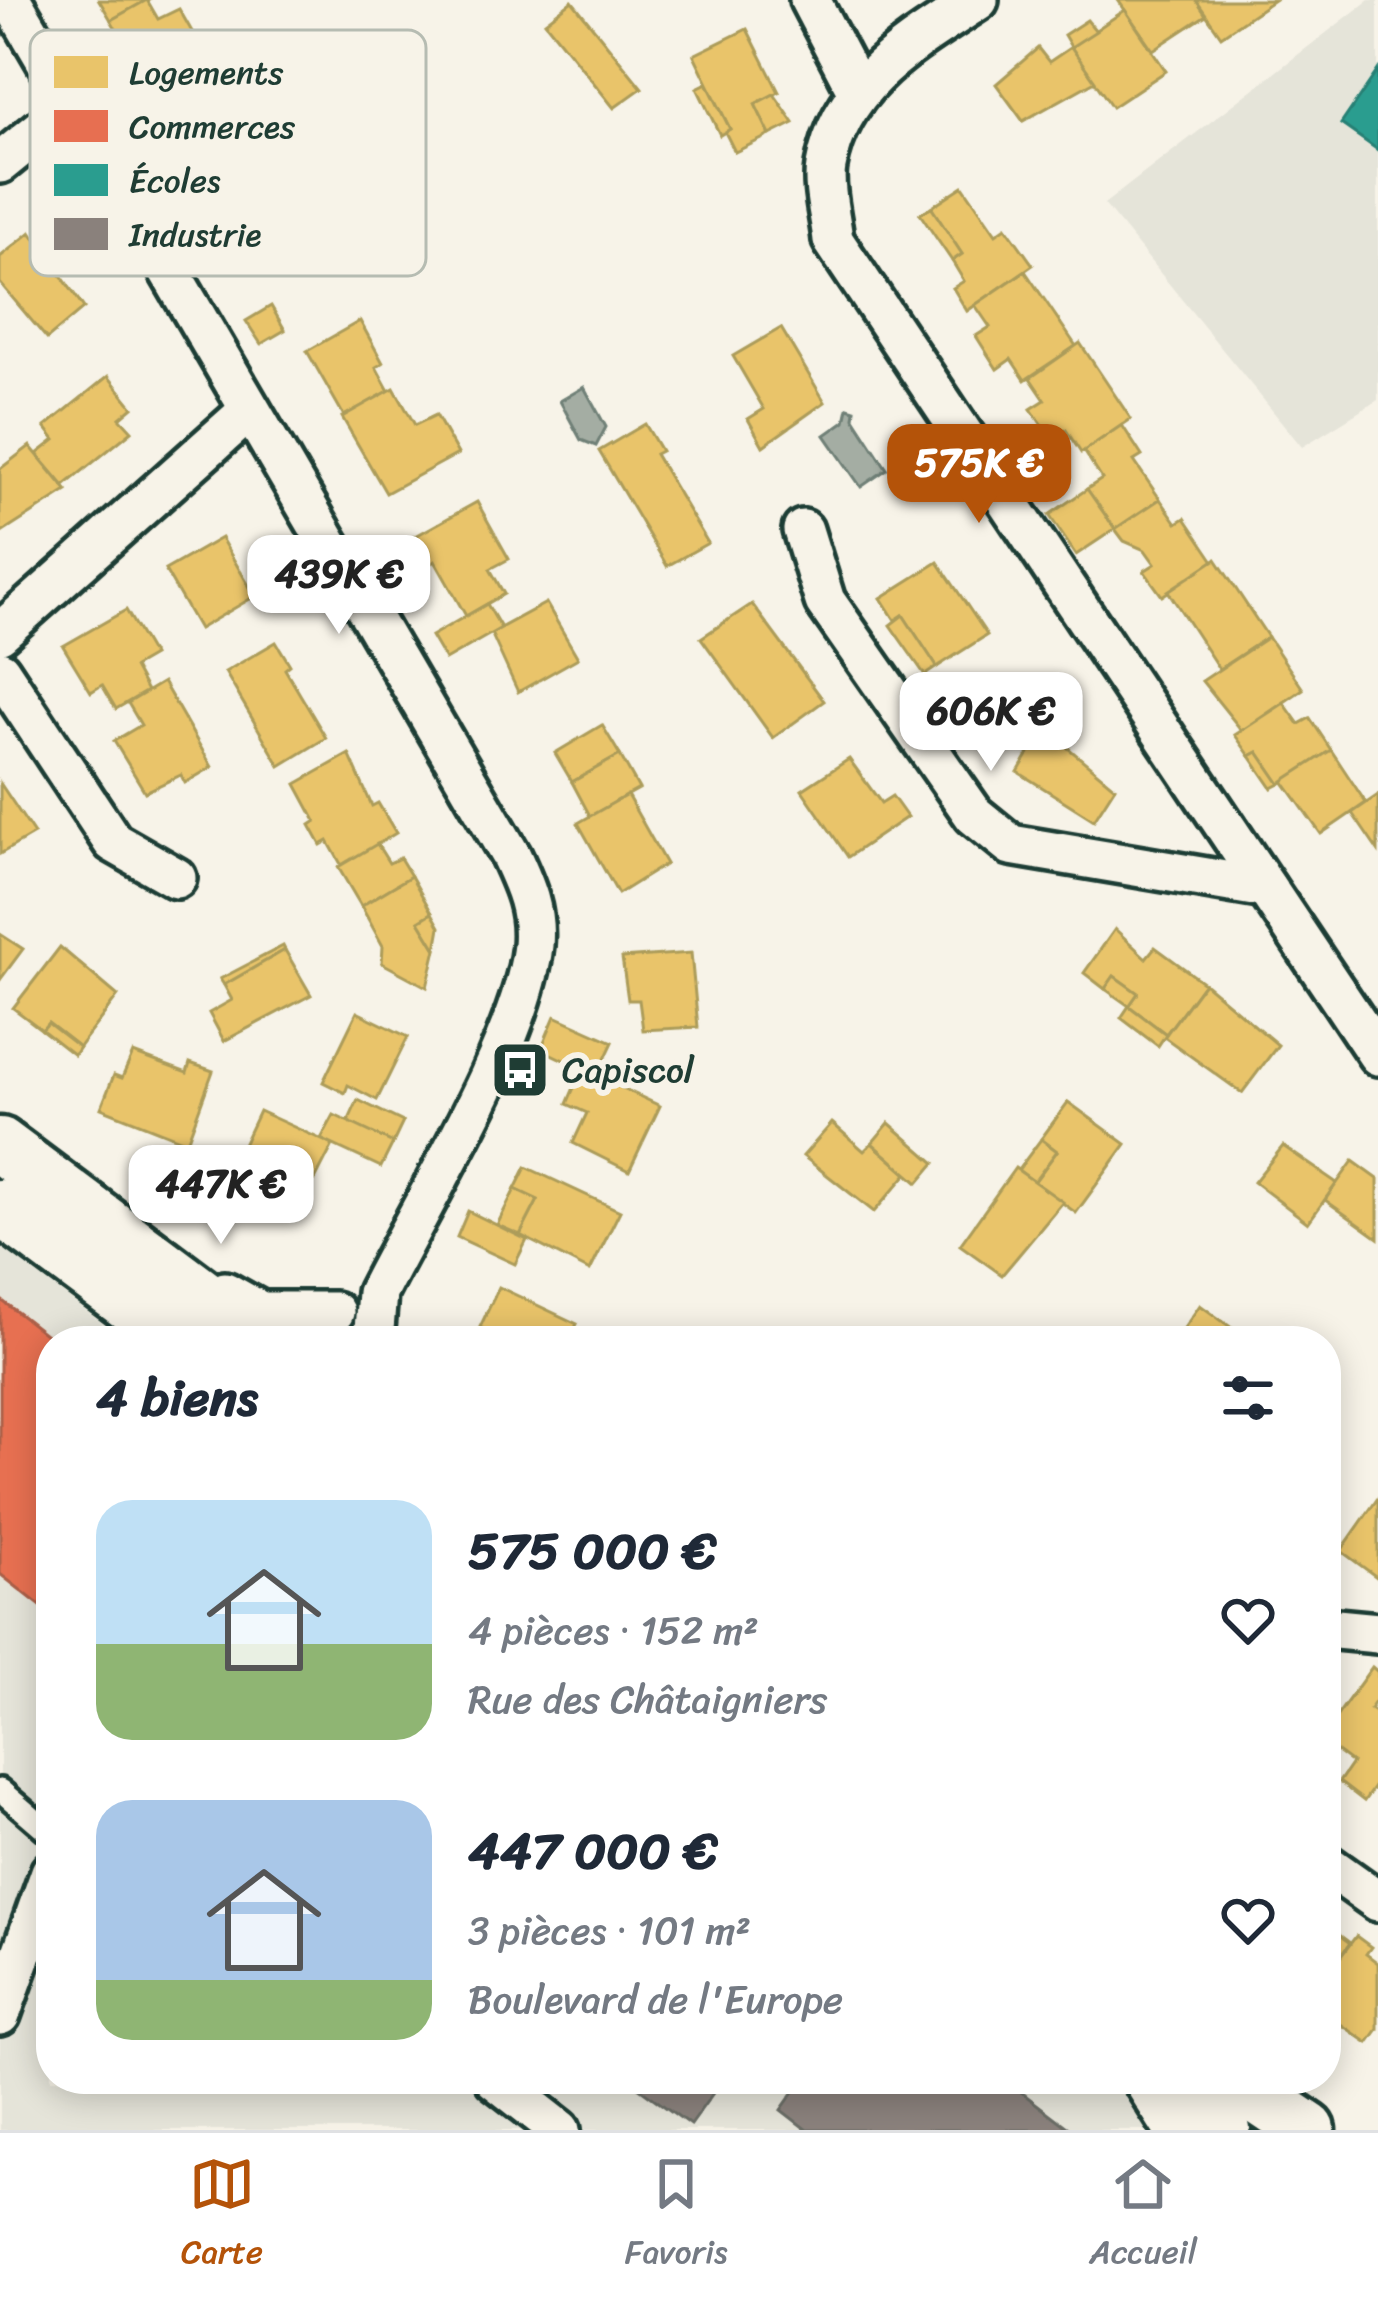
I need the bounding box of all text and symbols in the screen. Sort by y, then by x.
legend [30,30,426,276]
text: Logements [129,44,284,102]
text: Commerces [129,98,296,156]
text: Écoles [129,152,221,210]
text: Industrie [128,206,262,264]
pin: 575K € [881,424,1077,526]
text: 575K € [914,428,1044,497]
pin: 439K € [241,535,437,637]
text: 439K € [274,539,404,608]
pin: 606K € [893,672,1089,774]
text: 606K € [927,676,1055,745]
place label: Capiscol [562,1038,695,1102]
bus stop icon: Capiscol [489,1039,551,1101]
pin: 447K € [123,1145,319,1247]
text: 447K € [156,1149,286,1218]
text: 4 biens [96,1353,258,1443]
icon: filters [1215,1365,1281,1431]
text: 575 000 € [468,1506,717,1596]
icon: home [192,1548,336,1692]
icon: heart [1215,1587,1281,1653]
text: 4 pièces · 152 m² [468,1596,759,1665]
text: Rue des Châtaigniers [468,1665,828,1734]
text: 447 000 € [468,1806,718,1896]
icon: home [192,1848,336,1992]
icon: heart [1215,1887,1281,1953]
text: 3 pièces · 101 m² [468,1896,751,1965]
text: Boulevard de l'Europe [468,1965,843,2034]
tab: Carte [181,2151,263,2281]
tab: Favoris [625,2151,728,2281]
tab: Accueil [1089,2151,1197,2281]

